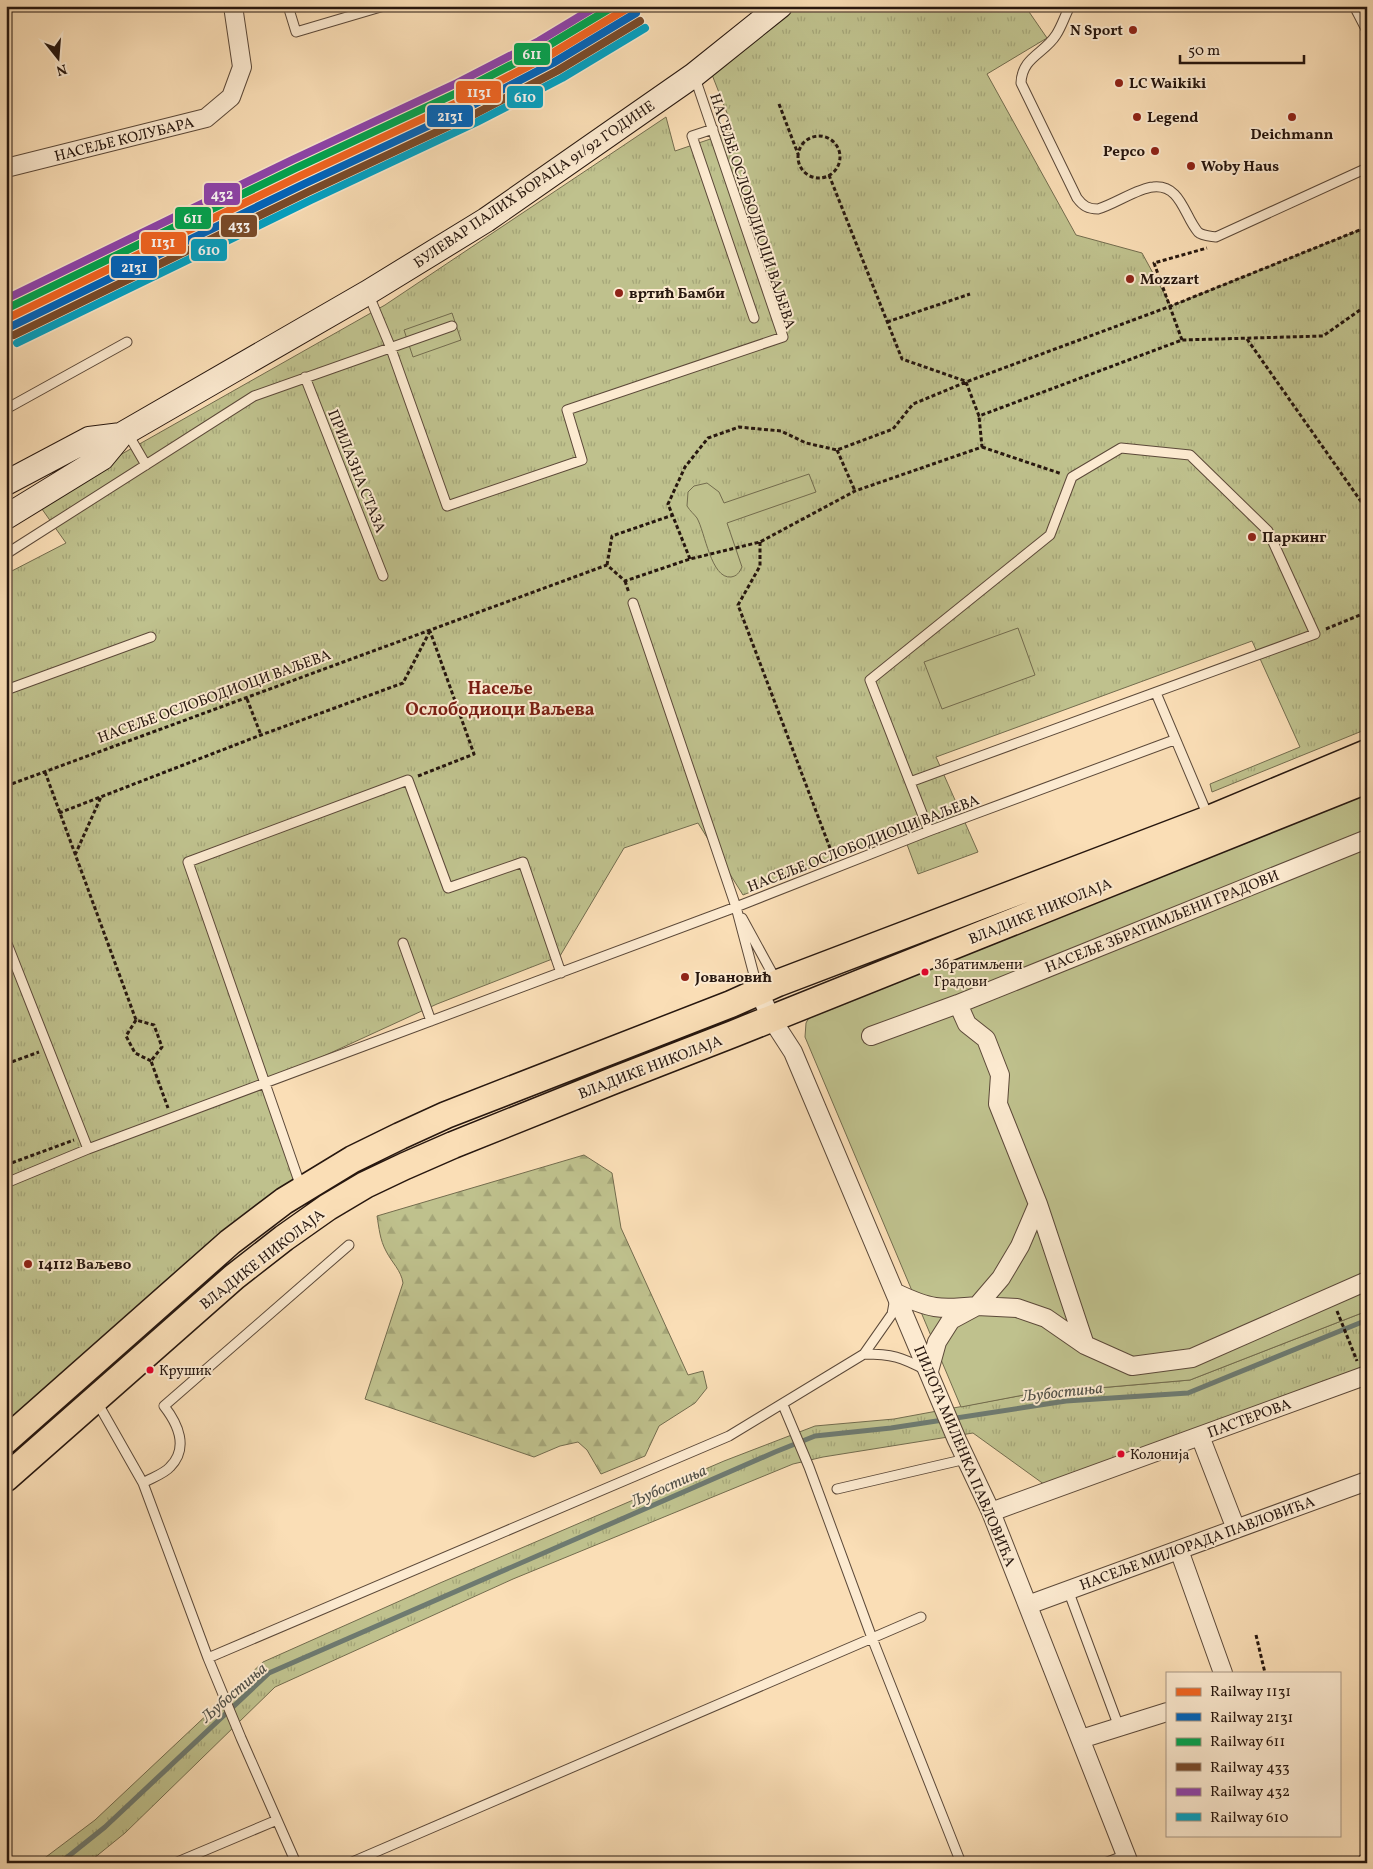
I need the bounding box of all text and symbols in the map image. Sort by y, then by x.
place label: N Sport [1070,21,1123,42]
marker: N Sport [1127,24,1139,36]
north arrow [32,32,82,82]
scale bar [1180,32,1304,64]
text: 50 m [1188,41,1220,62]
line badge: 611 [513,42,551,66]
text: 611 [523,46,541,65]
text: N [54,58,69,80]
place label: LC Waikiki [1129,74,1206,95]
marker: LC Waikiki [1113,77,1125,89]
line badge: 1131 [455,80,502,104]
text: 1131 [467,84,491,103]
line badge: 610 [506,85,544,109]
text: 610 [514,89,536,108]
street label: НАСЕЉЕ ОСЛОБОДИОЦИ ВАЉЕВА [703,91,800,333]
street label: БУЛЕВАР ПАЛИХ БОРАЦА 91/92 ГОДИНЕ [410,96,660,274]
line badge: 2131 [426,104,474,128]
text: 2131 [437,108,463,127]
place label: Legend [1147,108,1198,129]
marker: Legend [1131,111,1143,123]
marker: Deichmann [1286,111,1298,123]
street label: НАСЕЉЕ КОЛУБАРА [52,113,197,168]
place label: Deichmann [1251,125,1334,146]
place label: Pepco [1103,142,1145,163]
marker: Pepco [1149,145,1161,157]
place label: Woby Haus [1201,157,1279,178]
marker: Woby Haus [1185,160,1197,172]
line badge: 432 [203,182,241,206]
text: 432 [211,186,233,205]
line badge: 611 [174,206,212,230]
text: 611 [184,210,202,229]
line badge: 433 [220,214,258,238]
text: 433 [228,217,250,236]
line badge: 1131 [140,231,187,255]
text: 1131 [151,234,175,253]
line badge: 610 [190,238,228,262]
text: 610 [198,242,220,261]
line badge: 2131 [110,255,158,279]
text: 2131 [121,259,147,278]
place label: Mozzart [1140,270,1199,291]
marker: Mozzart [1124,273,1136,285]
place label: вртић Бамби [629,284,725,305]
marker: вртић Бамби [613,287,625,299]
street label: ПРИЛАЗНА СТАЗА [321,407,390,537]
place label: Паркинг [1262,528,1327,549]
marker: Паркинг [1246,531,1258,543]
street label: НАСЕЉЕ ОСЛОБОДИОЦИ ВАЉЕВА [95,645,335,749]
district label: Насеље Ослободиоци Ваљева [405,677,595,723]
street label: НАСЕЉЕ ОСЛОБОДИОЦИ ВАЉЕВА [745,790,983,898]
street label: НАСЕЉЕ ЗБРАТИМЉЕНИ ГРАДОВИ [1042,866,1283,979]
street label: ВЛАДИКЕ НИКОЛАЈА [966,874,1116,951]
place label: Збратимљени Градови [934,956,1023,992]
marker: Збратимљени Градови [920,967,930,977]
place label: Јовановић [694,968,772,989]
marker: Јовановић [679,971,691,983]
street label: ВЛАДИКЕ НИКОЛАЈА [575,1031,726,1106]
street label: ВЛАДИКЕ НИКОЛАЈА [196,1205,330,1316]
place label: 14112 Ваљево [38,1255,132,1276]
marker: 14112 Ваљево [22,1258,34,1270]
street label: ПИЛОТА МИЛЕНКА ПАВЛОВИЋА [907,1343,1020,1571]
place label: Крушик [159,1362,212,1381]
marker: Крушик [145,1365,155,1375]
water label: Љубостиња [1020,1378,1104,1408]
street label: ПАСТЕРОВА [1205,1394,1295,1444]
place label: Колонија [1130,1446,1189,1465]
marker: Колонија [1116,1449,1126,1459]
water label: Љубостиња [626,1460,711,1514]
street label: НАСЕЉЕ МИЛОРАДА ПАВЛОВИЋА [1077,1492,1319,1597]
water label: Љубостиња [196,1658,273,1729]
legend [1166,1672,1340,1836]
text: Railway 1131 [1210,1682,1291,1703]
text: Railway 2131 [1210,1708,1293,1729]
text: Railway 611 [1210,1732,1285,1753]
text: Railway 433 [1210,1758,1290,1779]
text: Railway 432 [1210,1782,1290,1803]
text: Railway 610 [1210,1808,1288,1829]

